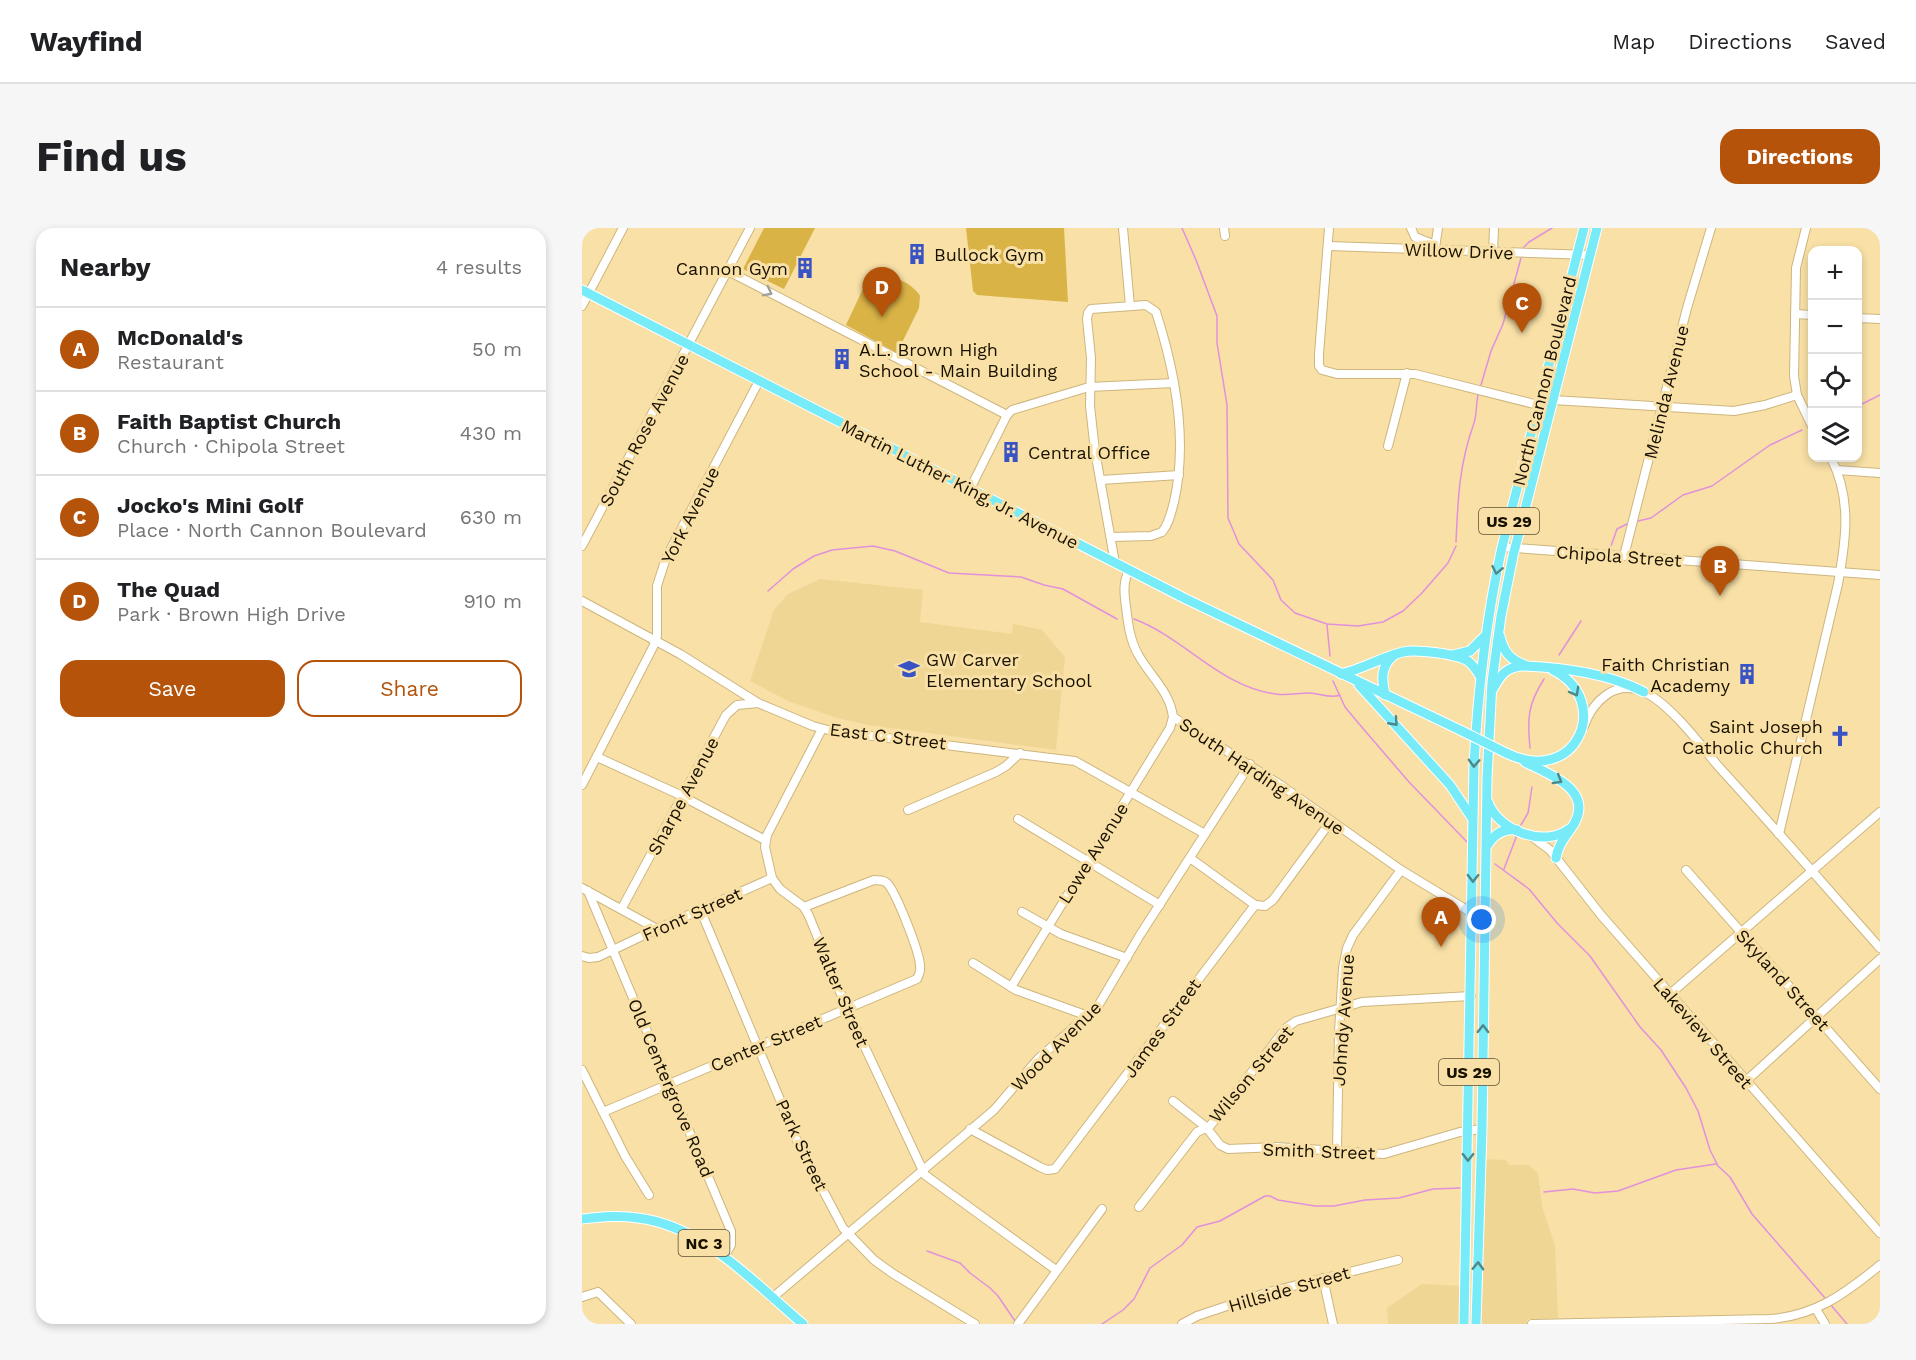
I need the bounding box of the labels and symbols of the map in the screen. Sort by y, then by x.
street label: Willow Drive [1404,239,1514,263]
building icon: Bullock Gym [905,242,929,266]
place label: Bullock Gym [934,244,1044,265]
building icon: Cannon Gym [793,256,817,280]
place label: Cannon Gym [676,258,788,279]
pin: D [862,268,902,317]
street label: North Cannon Boulevard [1507,274,1581,488]
one-way arrow [762,284,773,296]
pin: C [1502,284,1542,333]
street label: Melinda Avenue [1639,323,1693,461]
place label: A.L. Brown High School - Main Building [859,339,1058,381]
building icon: A.L. Brown High School - Main Building [830,347,854,371]
street label: South Rose Avenue [595,350,693,510]
street label: Martin Luther King, Jr. Avenue [838,415,1082,553]
building icon: Central Office [999,440,1023,464]
place label: Central Office [1028,442,1150,463]
street label: York Avenue [657,463,723,567]
road number: US 29 [1479,508,1539,534]
street label: Chipola Street [1555,541,1683,571]
pin: B [1700,546,1740,596]
one-way arrow [1491,564,1504,574]
place label: GW Carver Elementary School [926,649,1092,691]
place label: Faith Christian Academy [1601,654,1731,696]
school or university icon: GW Carver Elementary School [897,657,921,681]
building icon: Faith Christian Academy [1735,662,1759,686]
one-way arrow [1568,686,1579,696]
street label: South Harding Avenue [1176,713,1348,839]
one-way arrow [1387,715,1398,726]
place label: Saint Joseph Catholic Church [1682,716,1823,758]
street label: East C Street [828,718,948,754]
church icon: Saint Joseph Catholic Church [1828,724,1852,748]
street label: Sharpe Avenue [643,733,723,859]
one-way arrow [1468,758,1481,767]
one-way arrow [1552,772,1562,784]
street label: Lowe Avenue [1054,799,1132,907]
one-way arrow [1466,874,1479,883]
street label: Front Street [639,882,746,945]
pin: A [1422,898,1460,947]
your location [1467,905,1496,934]
street label: Skyland Street [1732,925,1834,1035]
street label: Walter Street [808,934,874,1050]
street label: Johndy Avenue [1328,953,1358,1087]
street label: Lakeview Street [1649,973,1757,1093]
street label: James Street [1119,974,1205,1082]
street label: Old Centergrove Road [624,995,718,1181]
street label: Wood Avenue [1007,997,1105,1095]
street label: Center Street [707,1010,825,1076]
street label: Wilson Street [1205,1021,1298,1126]
one-way arrow [1477,1024,1490,1033]
road number: US 29 [1439,1059,1499,1085]
street label: Park Street [772,1096,833,1195]
street label: Smith Street [1262,1139,1376,1163]
one-way arrow [1462,1153,1474,1162]
road number: NC 3 [678,1230,730,1256]
one-way arrow [1472,1261,1485,1270]
street label: Hillside Street [1226,1262,1353,1316]

